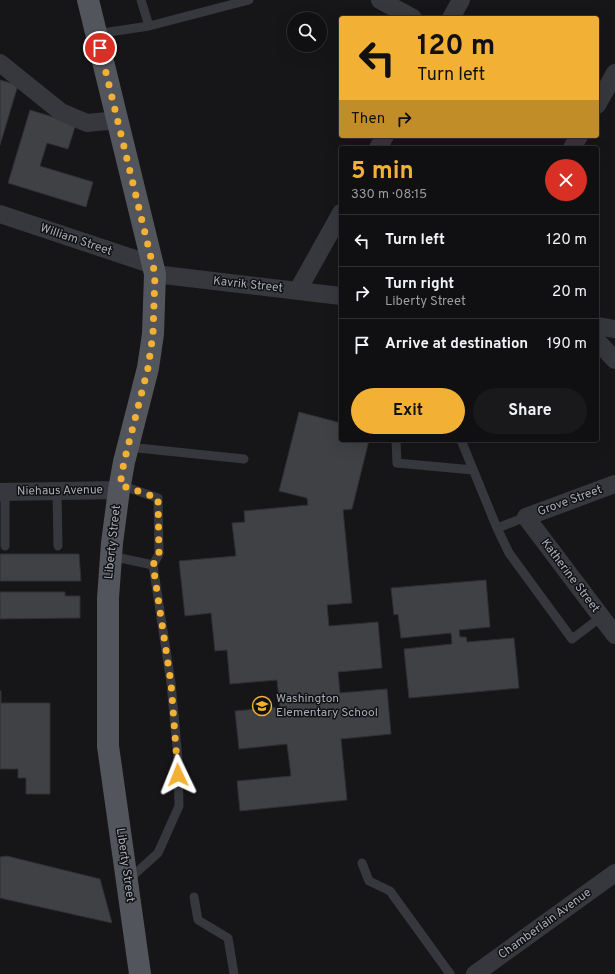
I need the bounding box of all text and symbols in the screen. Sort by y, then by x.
map controls [287,12,327,52]
button: search [287,12,327,52]
text: 120 m [417,29,495,65]
pin [83,31,117,65]
icon: left [351,32,403,84]
icon: arrive [89,37,111,59]
text: Turn left [417,64,485,87]
icon: right [393,108,415,130]
text: Then [351,110,385,129]
text: 5 min [351,157,414,187]
button: close [545,159,587,201]
text: 330 m · 08:15 [351,187,427,203]
street label: William Street [38,220,114,260]
icon: left [351,230,373,252]
text: Turn left [385,231,445,250]
text: 120 m [546,231,587,250]
street label: Kavrik Street [212,273,284,297]
text: Turn right [385,275,454,294]
icon: right [351,282,373,304]
text: 20 m [552,283,587,302]
text: Liberty Street [385,294,466,310]
icon: arrive [351,334,373,356]
text: Arrive at destination [385,335,528,354]
text: 190 m [547,335,587,354]
button: Exit [351,388,465,434]
button: Share [473,388,587,434]
street label: Niehaus Avenue [17,482,103,500]
street label: Grove Street [535,482,605,520]
street label: Liberty Street [101,504,125,580]
street label: Katherine Street [537,536,603,616]
place label: Washington Elementary School [276,691,378,721]
school or university icon: Washington Elementary School [251,695,273,717]
position arrow [157,754,199,796]
street label: Liberty Street [112,827,138,903]
street label: Chamberlain Avenue [495,885,595,963]

